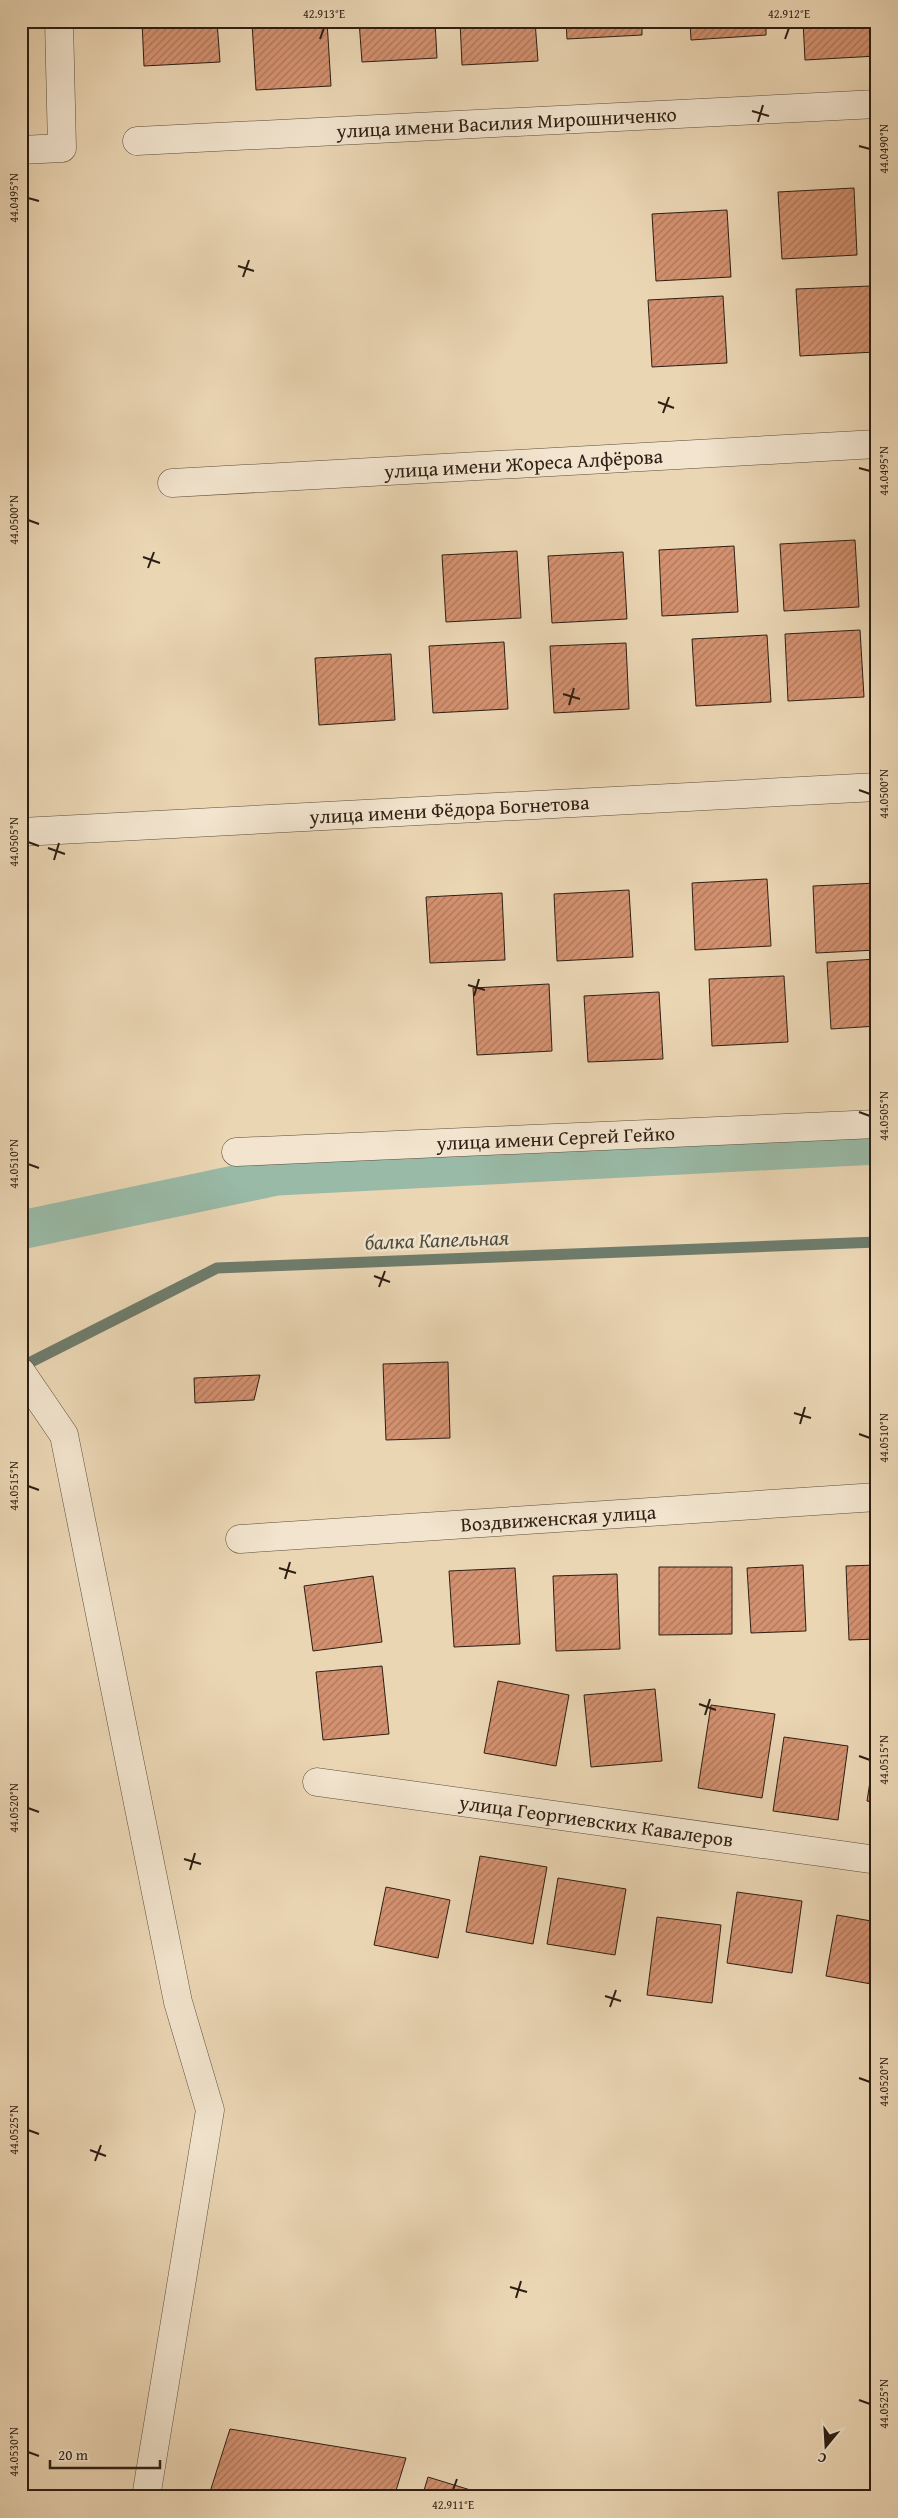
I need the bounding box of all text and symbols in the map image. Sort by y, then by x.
text: 42.913°E [303,5,345,22]
text: 42.912°E [768,5,810,22]
street label: улица имени Василия Мирошниченко [335,99,677,145]
text: 44.0490°N [875,124,892,174]
text: 44.0495°N [5,173,22,223]
street label: улица имени Жореса Алфёрова [382,441,664,485]
text: 44.0495°N [875,446,892,496]
text: 44.0500°N [5,495,22,545]
text: 44.0500°N [875,769,892,819]
street label: улица имени Фёдора Богнетова [308,787,591,831]
text: 44.0505°N [5,817,22,867]
text: 44.0505°N [875,1091,892,1141]
street label: улица имени Сергей Гейко [435,1118,676,1157]
text: 44.0510°N [5,1139,22,1189]
water label: балка Капельная [364,1221,510,1258]
text: 44.0510°N [875,1413,892,1463]
text: 44.0515°N [5,1461,22,1511]
street label: Воздвиженская улица [460,1497,657,1538]
text: 44.0515°N [875,1735,892,1785]
text: 44.0520°N [5,1783,22,1833]
street label: улица Георгиевских Кавалеров [457,1787,735,1854]
text: 44.0520°N [875,2057,892,2107]
text: 44.0525°N [5,2105,22,2155]
text: 44.0525°N [875,2379,892,2429]
north arrow [800,2420,850,2470]
text: 44.0530°N [5,2427,22,2477]
scale bar [50,2438,160,2470]
text: 20 m [58,2444,89,2465]
text: С [815,2448,829,2469]
text: 42.911°E [432,2496,474,2513]

